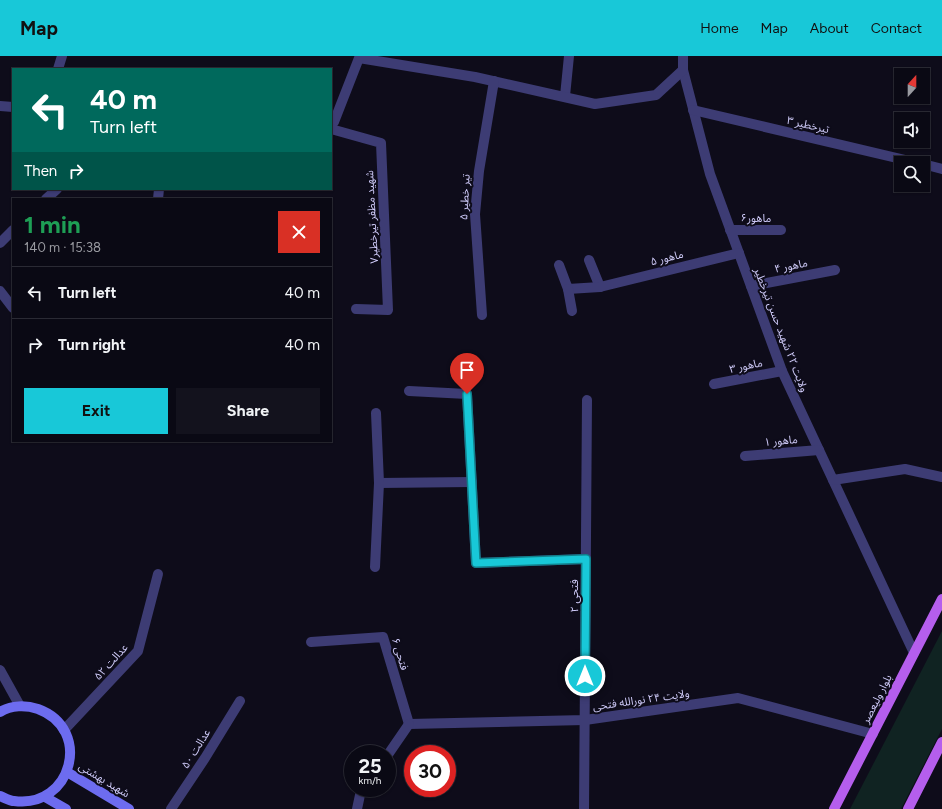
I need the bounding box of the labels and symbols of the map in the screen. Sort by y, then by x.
north arrow [894,68,930,104]
street label: تیرخطیر ۳ [786,114,830,136]
street label: شهید مظفر تیرخطیر۷ [363,170,381,264]
street label: تیر خطیر ۵ [457,174,473,220]
street label: ماهور۶ [741,212,772,225]
street label: ماهور ۵ [649,248,685,268]
street label: ماهور ۴ [773,256,809,276]
street label: ولایت ۲۲ شهید حسن تیرخطیر [751,265,811,394]
pin [450,353,484,394]
street label: ماهور ۳ [728,356,764,376]
street label: ماهور ۱ [764,433,798,449]
street label: فتحی ۲ [568,579,581,613]
street label: فتحی ۶ [389,636,411,672]
street label: عدالت ۵۲ [91,641,131,683]
position arrow [564,655,606,697]
street label: بلوار ولیعصر [859,672,895,727]
street label: ولایت ۲۴ نورالله فتحی [592,687,690,713]
street label: عدالت ۵۰ [179,726,213,771]
speed limit sign: 30 [404,745,456,797]
street label: شهید بهشتی [76,760,132,800]

